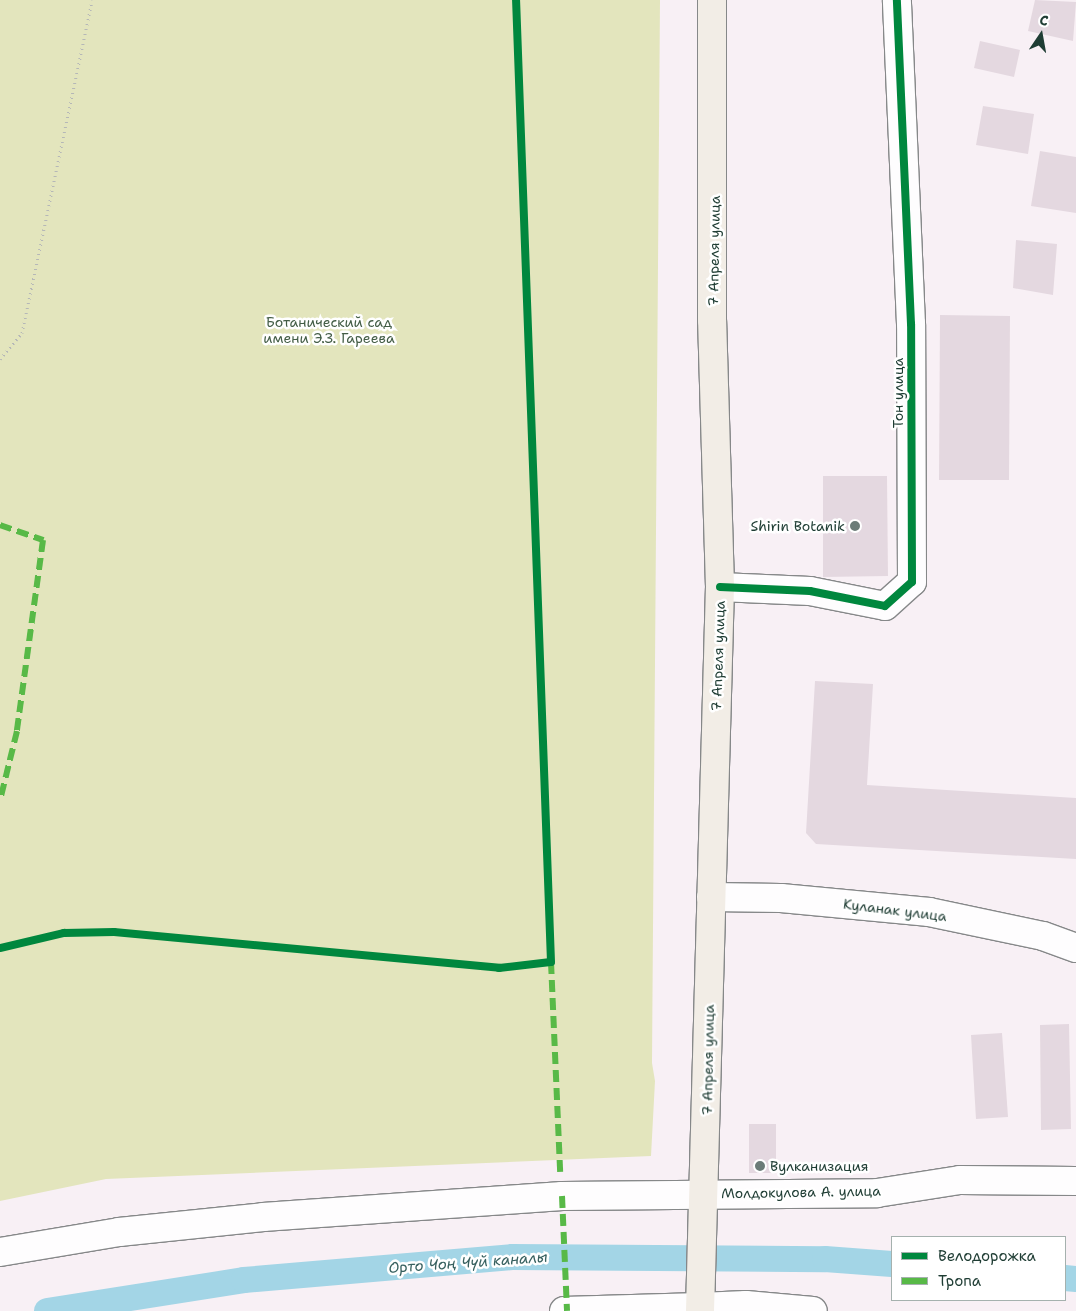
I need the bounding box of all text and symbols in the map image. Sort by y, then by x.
north arrow [1016,10,1066,60]
text: С [1038,11,1050,30]
street label: 7 Апреля улица [705,195,723,307]
park label: Ботанический сад имени Э.З. Гареева [263,314,395,347]
street label: Тон улица [890,358,906,428]
place label: Shirin Botanik [750,518,845,534]
marker: Shirin Botanik [849,520,861,532]
street label: 7 Апреля улица [708,600,728,712]
street label: Куланак улица [842,895,948,925]
street label: 7 Апреля улица [699,1004,717,1116]
place label: Вулканизация [770,1158,869,1174]
marker: Вулканизация [754,1160,766,1172]
street label: Молдокулова А. улица [721,1182,881,1202]
legend [891,1236,1066,1301]
text: Велодорожка [938,1246,1036,1266]
water label: Орто Чоң Чүй каналы [388,1248,548,1278]
text: Тропа [938,1271,981,1291]

